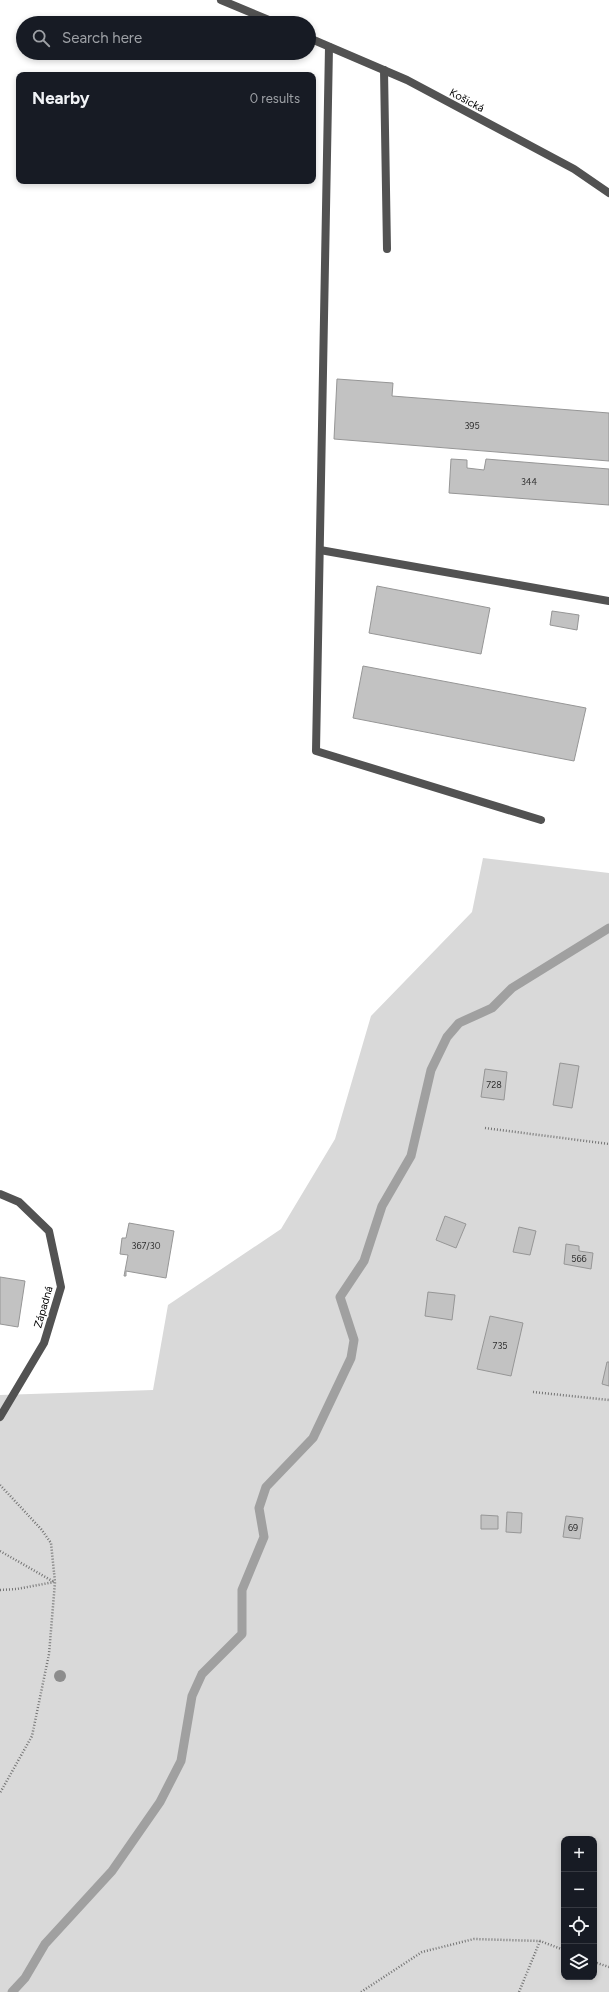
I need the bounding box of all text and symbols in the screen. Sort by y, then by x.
search box [16,16,316,60]
icon: search [30,27,52,49]
text: Search here [62,29,142,47]
street label: Košická [447,86,486,115]
text: Nearby [32,88,90,108]
text: 0 results [250,91,300,106]
house number: 395 [464,420,480,431]
house number: 344 [521,476,537,487]
house number: 728 [486,1079,502,1090]
house number: 367/30 [132,1240,161,1251]
house number: 566 [571,1253,587,1264]
street label: Západná [31,1285,56,1330]
house number: 735 [493,1340,507,1351]
house number: 69 [568,1522,578,1533]
map controls [561,1836,597,1980]
button: + [561,1836,597,1872]
button: − [561,1872,597,1908]
button: locate [561,1908,597,1944]
button: layers [561,1944,597,1980]

